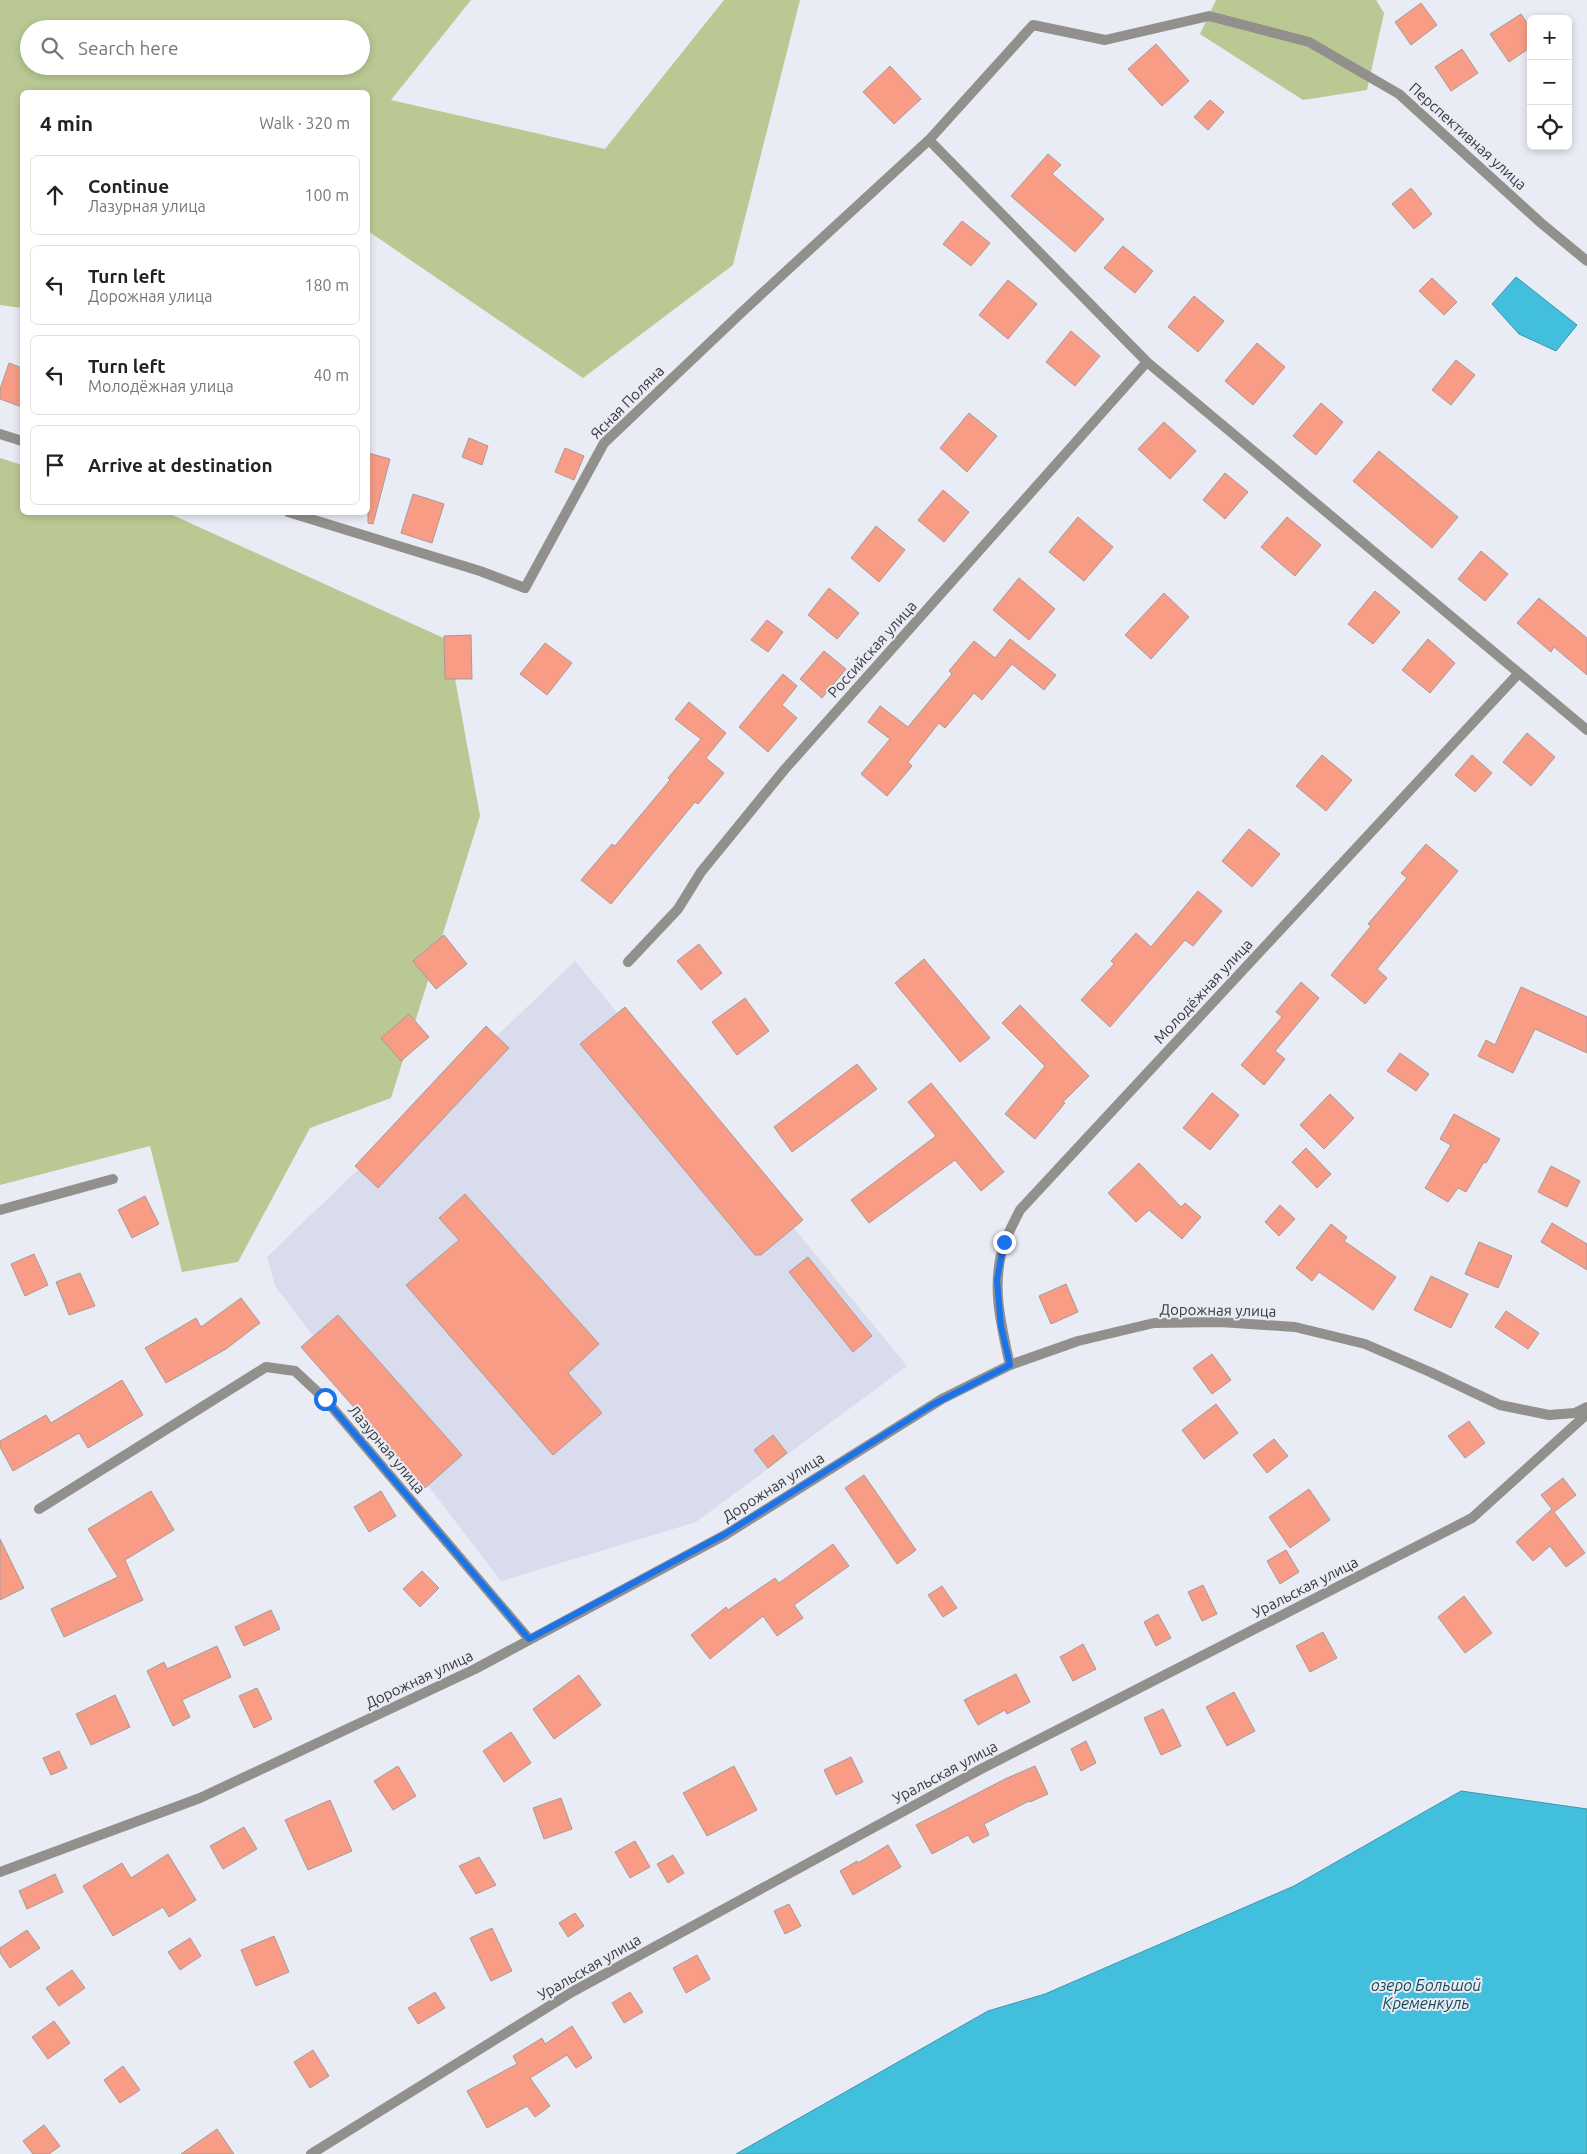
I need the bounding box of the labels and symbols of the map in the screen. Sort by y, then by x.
street label: Перспективная улица [1406,79,1530,193]
street label: Ясная Поляна [587,362,667,442]
street label: Российская улица [824,597,920,701]
street label: Молодёжная улица [1150,935,1256,1047]
route end [993,1231,1016,1254]
street label: Дорожная улица [1159,1300,1277,1320]
route start [314,1388,337,1411]
street label: Лазурная улица [345,1401,429,1497]
street label: Дорожная улица [719,1449,827,1525]
street label: Уральская улица [1249,1553,1361,1621]
street label: Дорожная улица [363,1647,475,1711]
street label: Уральская улица [890,1737,1000,1807]
street label: Уральская улица [534,1931,644,2003]
water label: озеро Большой Кременкуль [1371,1976,1481,2012]

